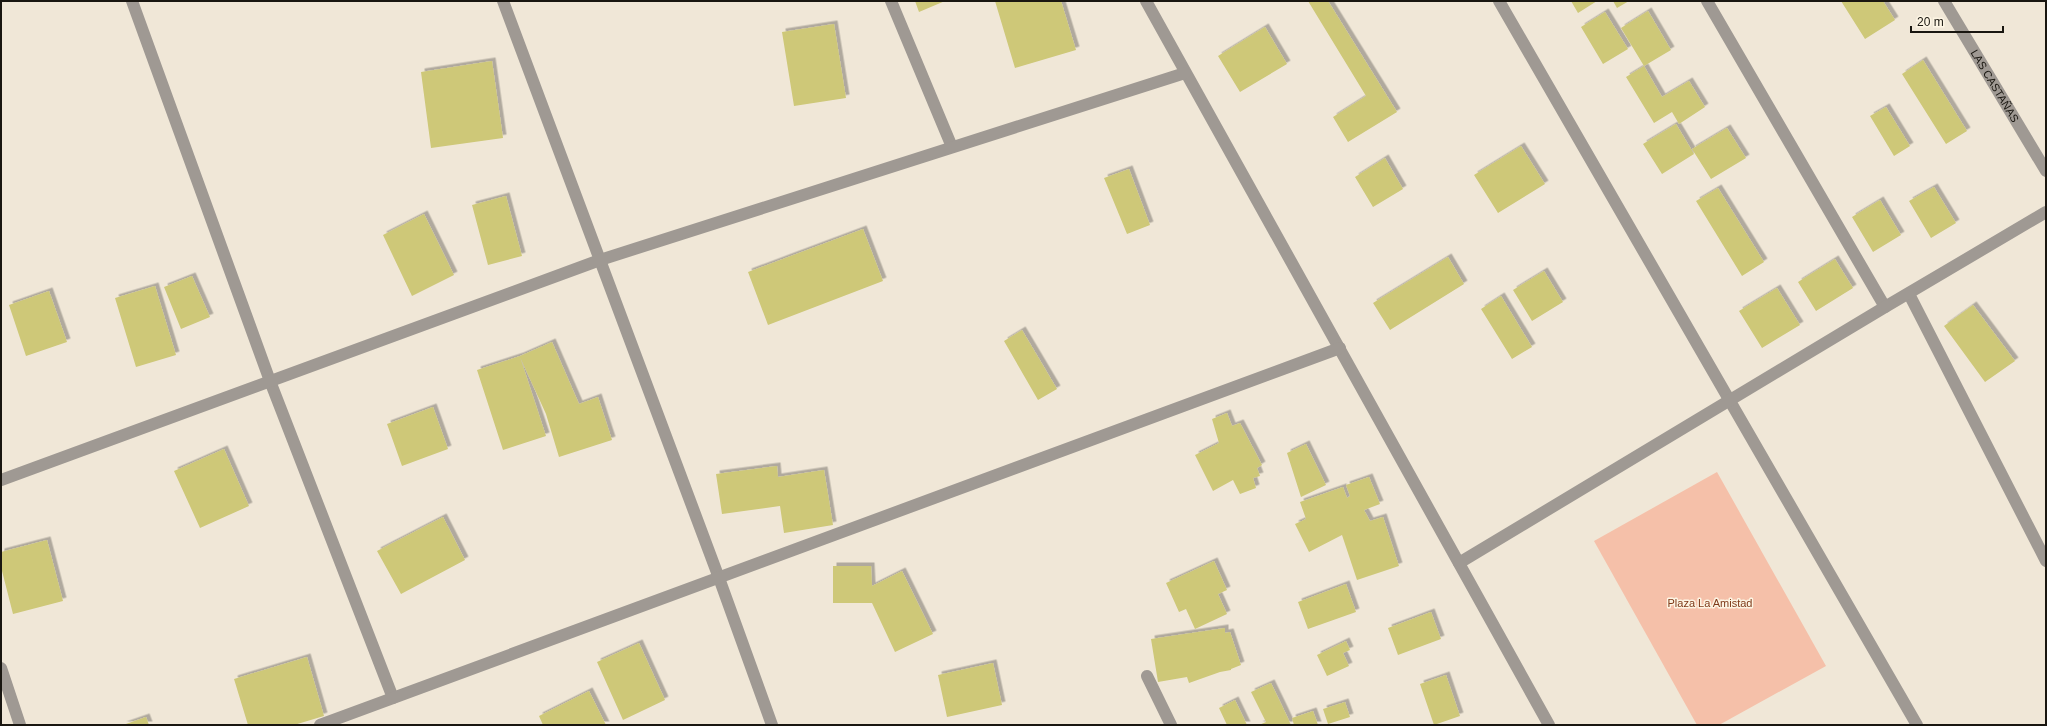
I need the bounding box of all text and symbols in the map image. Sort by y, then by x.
scale bar [1911,8,2003,34]
text: 20 m [1917,15,1944,29]
street label: LAS CASTAÑAS [1969,47,2021,124]
park label: Plaza La Amistad [1668,597,1753,609]

